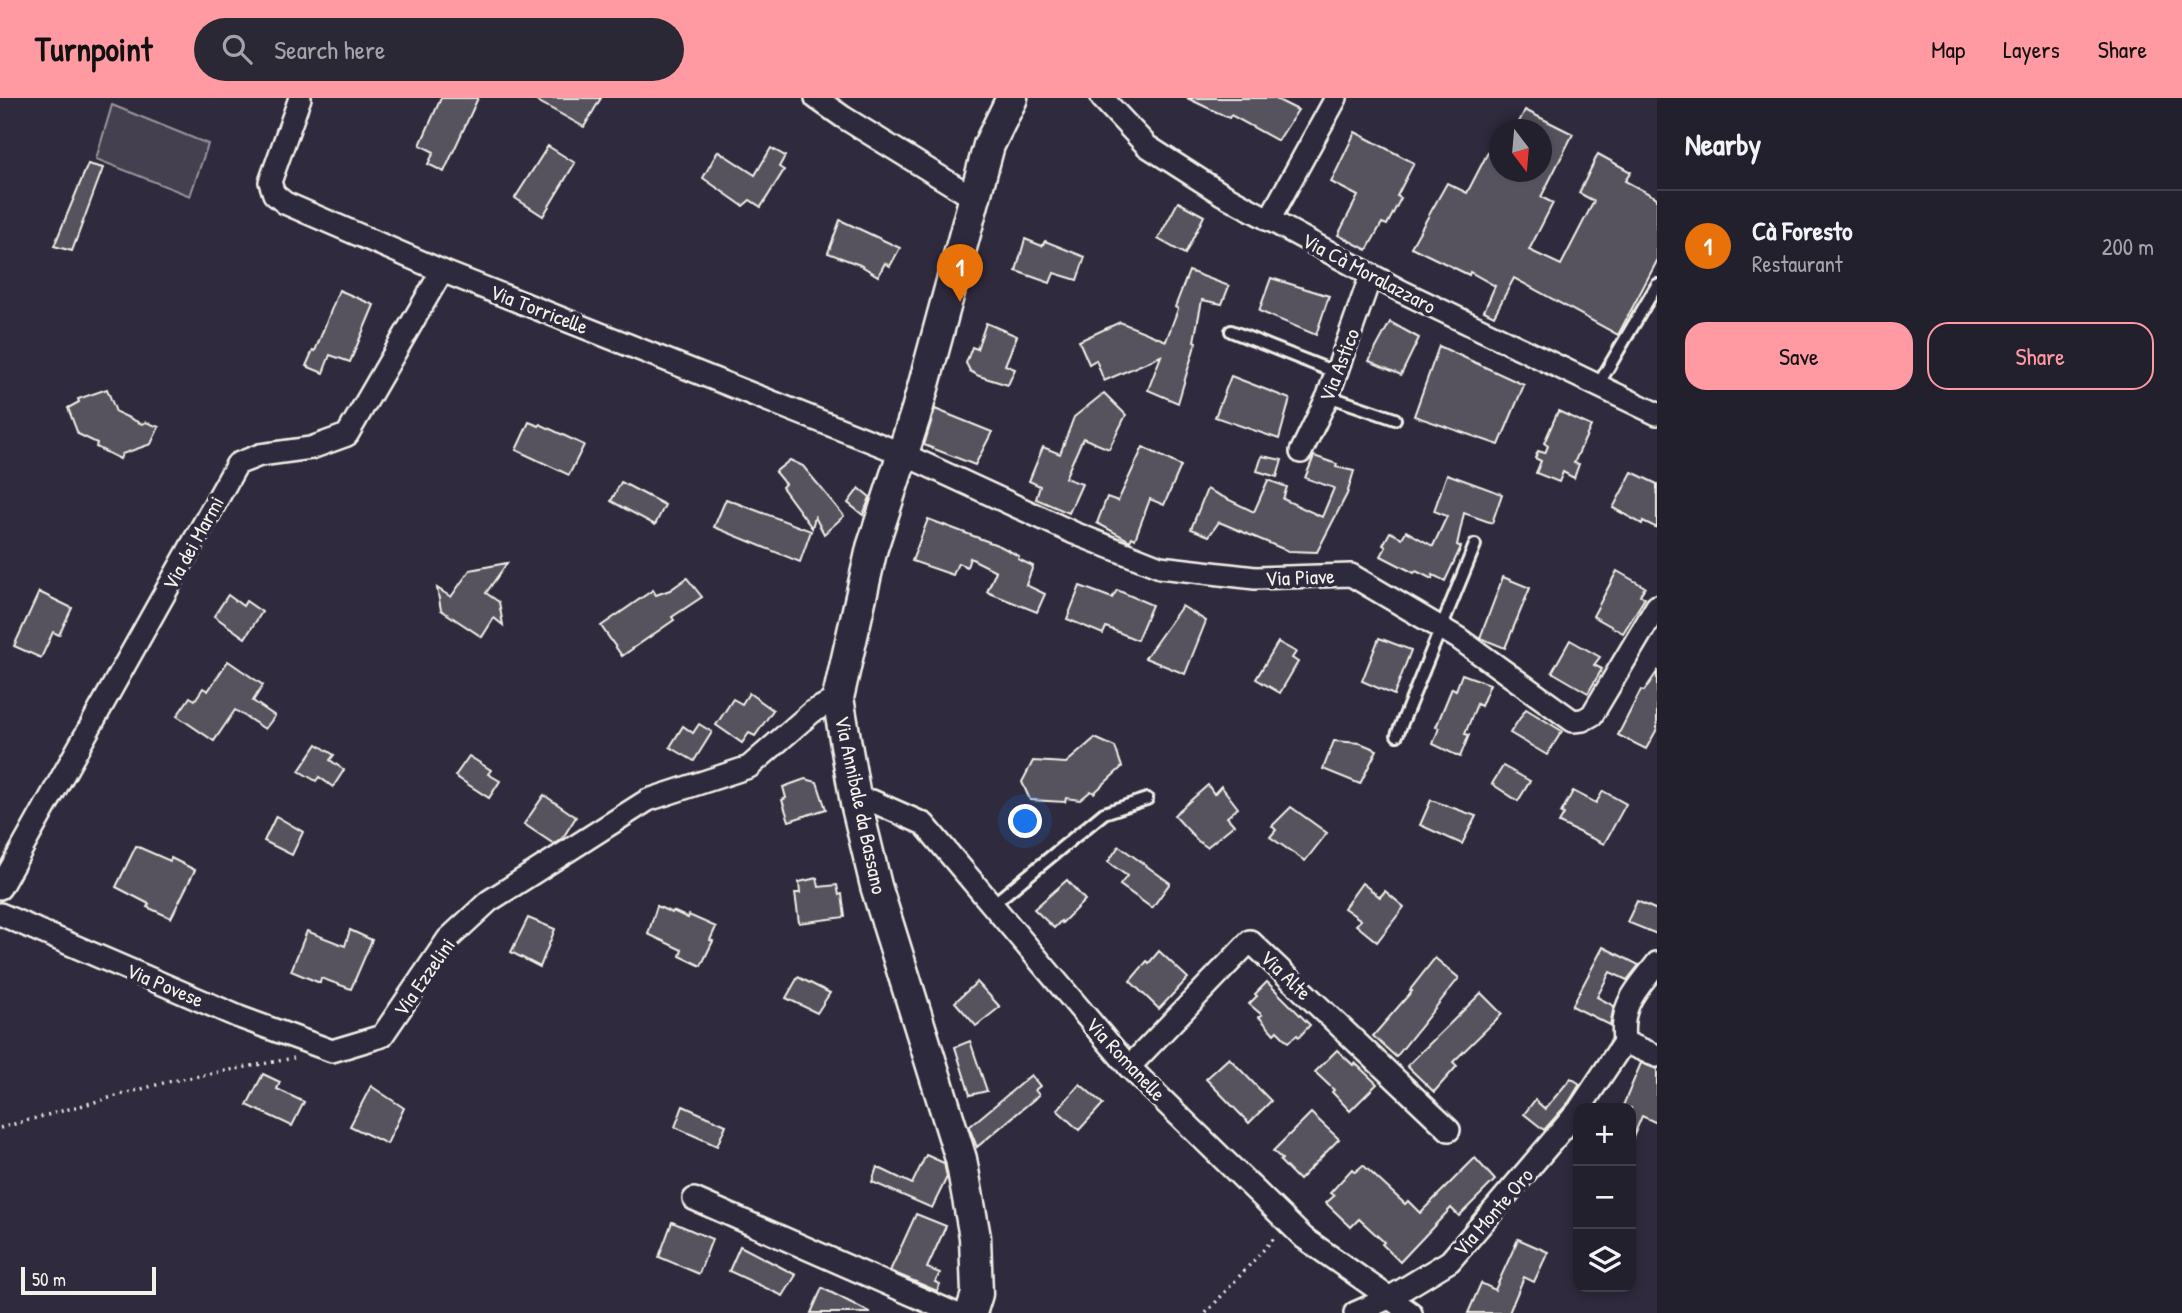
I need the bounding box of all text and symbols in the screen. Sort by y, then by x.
search box [194,18,684,81]
text: Turnpoint [35,27,152,71]
icon: search [218,30,256,68]
text: Search here [274,32,385,67]
text: Map [1931,33,1965,65]
text: Layers [2003,33,2060,65]
text: Share [2098,33,2147,65]
north arrow [1489,119,1552,182]
text: Nearby [1685,124,1761,164]
text: Cà Foresto [1752,213,1852,248]
street label: Via Cà Moralazzaro [1297,225,1441,321]
text: 1 [1704,231,1712,262]
text: 200 m [2102,231,2154,262]
pin: 1 [937,244,983,302]
text: Restaurant [1752,248,1843,279]
street label: Via Torricelle [486,277,592,341]
button: Save [1685,322,1913,390]
button: Share [1927,322,2154,390]
street label: Via Astico [1312,324,1366,406]
street label: Via dei Marmi [155,491,231,595]
street label: Via Piave [1265,561,1335,593]
street label: Via Annibale da Bassano [828,713,894,897]
your location [1008,804,1042,838]
street label: Via Ezzelini [386,932,462,1022]
street label: Via Alte [1254,943,1318,1007]
street label: Via Povese [122,956,208,1014]
street label: Via Romanelle [1079,1011,1173,1107]
map controls [1573,1103,1636,1292]
button: + [1573,1103,1636,1166]
street label: Via Monte Oro [1446,1161,1540,1263]
button: − [1573,1166,1636,1229]
button: layers [1573,1229,1636,1292]
scale bar [21,1264,156,1296]
text: 50 m [32,1266,66,1292]

